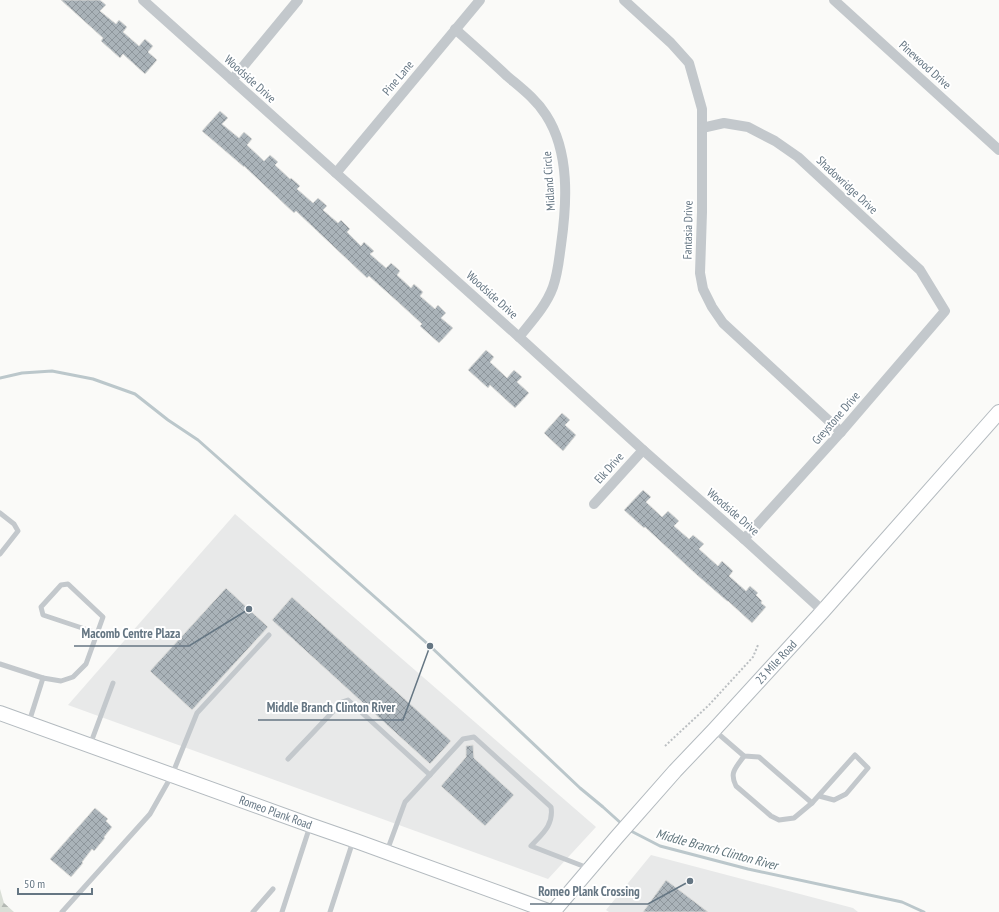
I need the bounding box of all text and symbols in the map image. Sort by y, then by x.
street label: Pinewood Drive [896,37,955,92]
street label: Woodside Drive [221,52,279,106]
street label: Pine Lane [379,57,416,98]
street label: Midland Circle [539,151,558,211]
street label: Shadowridge Drive [814,152,881,217]
street label: Fantasia Drive [679,200,696,260]
street label: Woodside Drive [463,268,521,322]
street label: Greystone Drive [808,388,863,447]
street label: Elk Drive [591,449,626,486]
street label: Woodside Drive [704,485,763,538]
callout: Macomb Centre Plaza [74,621,189,646]
text: Macomb Centre Plaza [82,625,180,642]
street label: 23 Mile Road [752,637,800,687]
callout: Middle Branch Clinton River [258,695,403,720]
text: Middle Branch Clinton River [267,699,396,716]
street label: Romeo Plank Road [237,792,314,832]
water label: Middle Branch Clinton River [654,825,782,875]
scale bar [18,870,92,896]
text: 50 m [24,876,45,891]
callout: Romeo Plank Crossing [530,879,648,904]
text: Romeo Plank Crossing [538,883,640,900]

